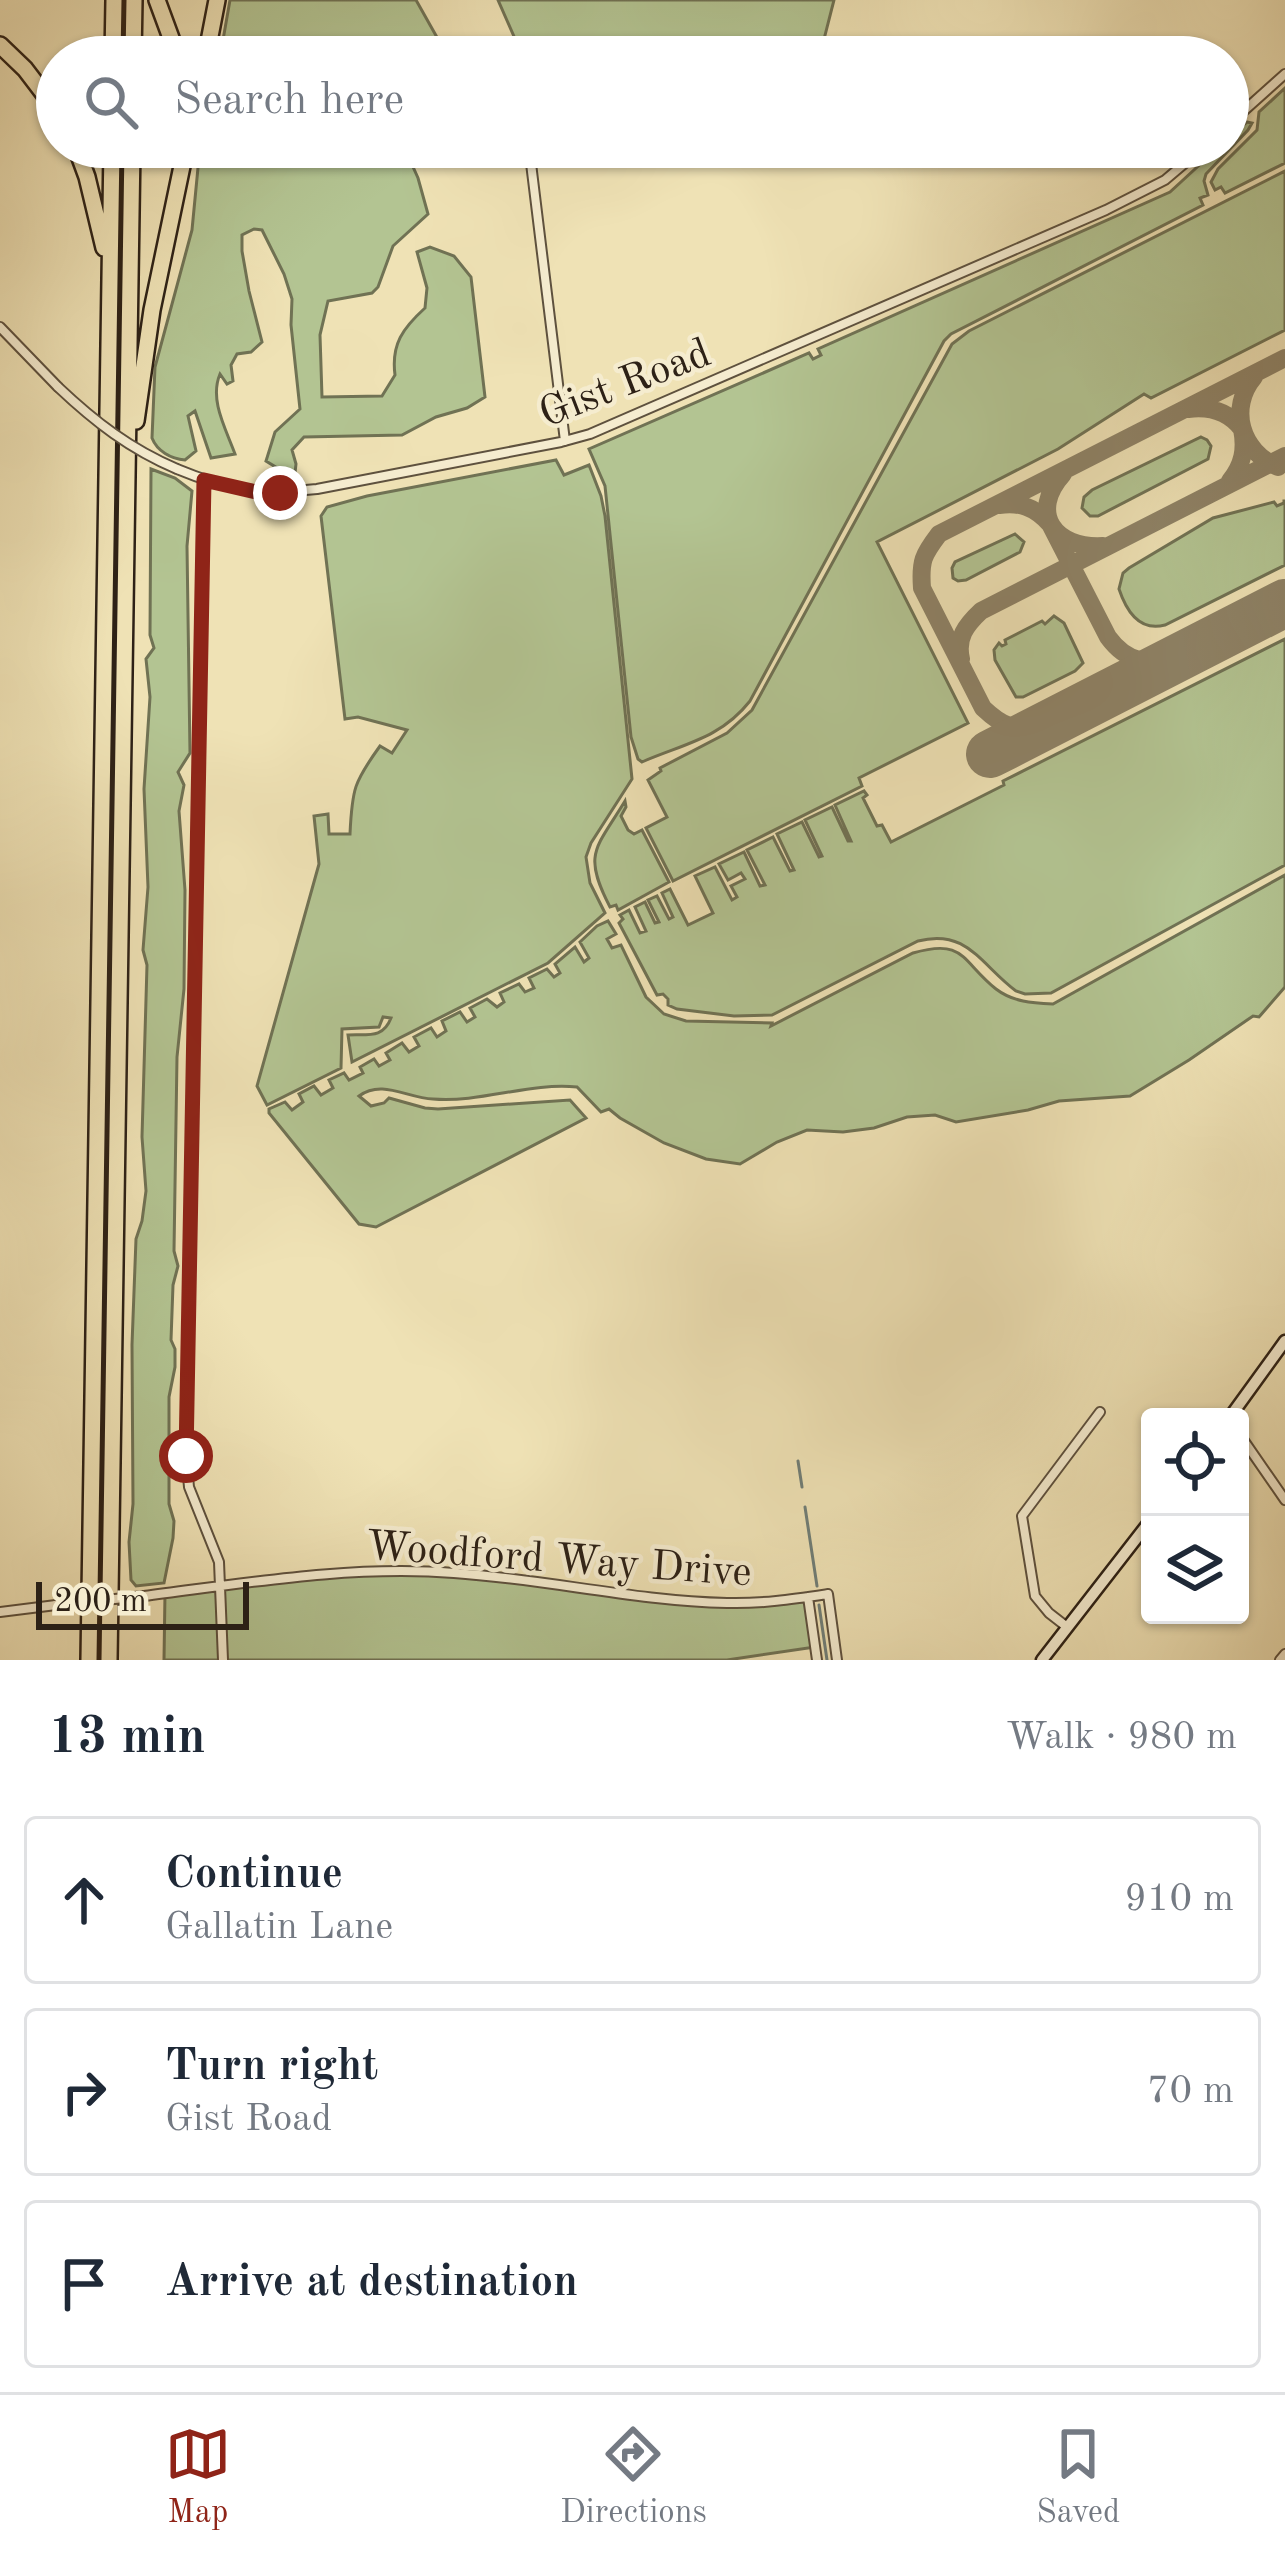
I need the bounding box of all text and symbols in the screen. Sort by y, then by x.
search box [36,36,1249,168]
icon: search [78,69,144,135]
text: Search here [174,79,404,124]
street label: Gist Road [534,333,717,437]
route end [253,466,307,520]
map controls [1141,1408,1249,1624]
button: locate [1141,1408,1249,1516]
route start [159,1429,213,1483]
button: layers [1141,1516,1249,1624]
street label: Woodford Way Drive [364,1527,753,1595]
scale bar [36,1576,249,1629]
text: 200 m [54,1586,147,1619]
text: 13 min [48,1713,206,1764]
text: Walk · 980 m [1006,1718,1237,1757]
text: Continue [165,1853,343,1898]
icon: ahead [51,1867,117,1933]
text: 910 m [1124,1880,1234,1919]
text: Gallatin Lane [165,1908,393,1947]
text: Turn right [165,2045,378,2090]
icon: right [51,2059,117,2125]
text: 70 m [1147,2072,1234,2111]
text: Gist Road [165,2100,332,2139]
icon: arrive [51,2251,117,2317]
text: Arrive at destination [165,2261,578,2306]
tab: Map [165,2421,231,2534]
tab: Directions [560,2421,707,2534]
tab: Saved [1036,2421,1120,2534]

